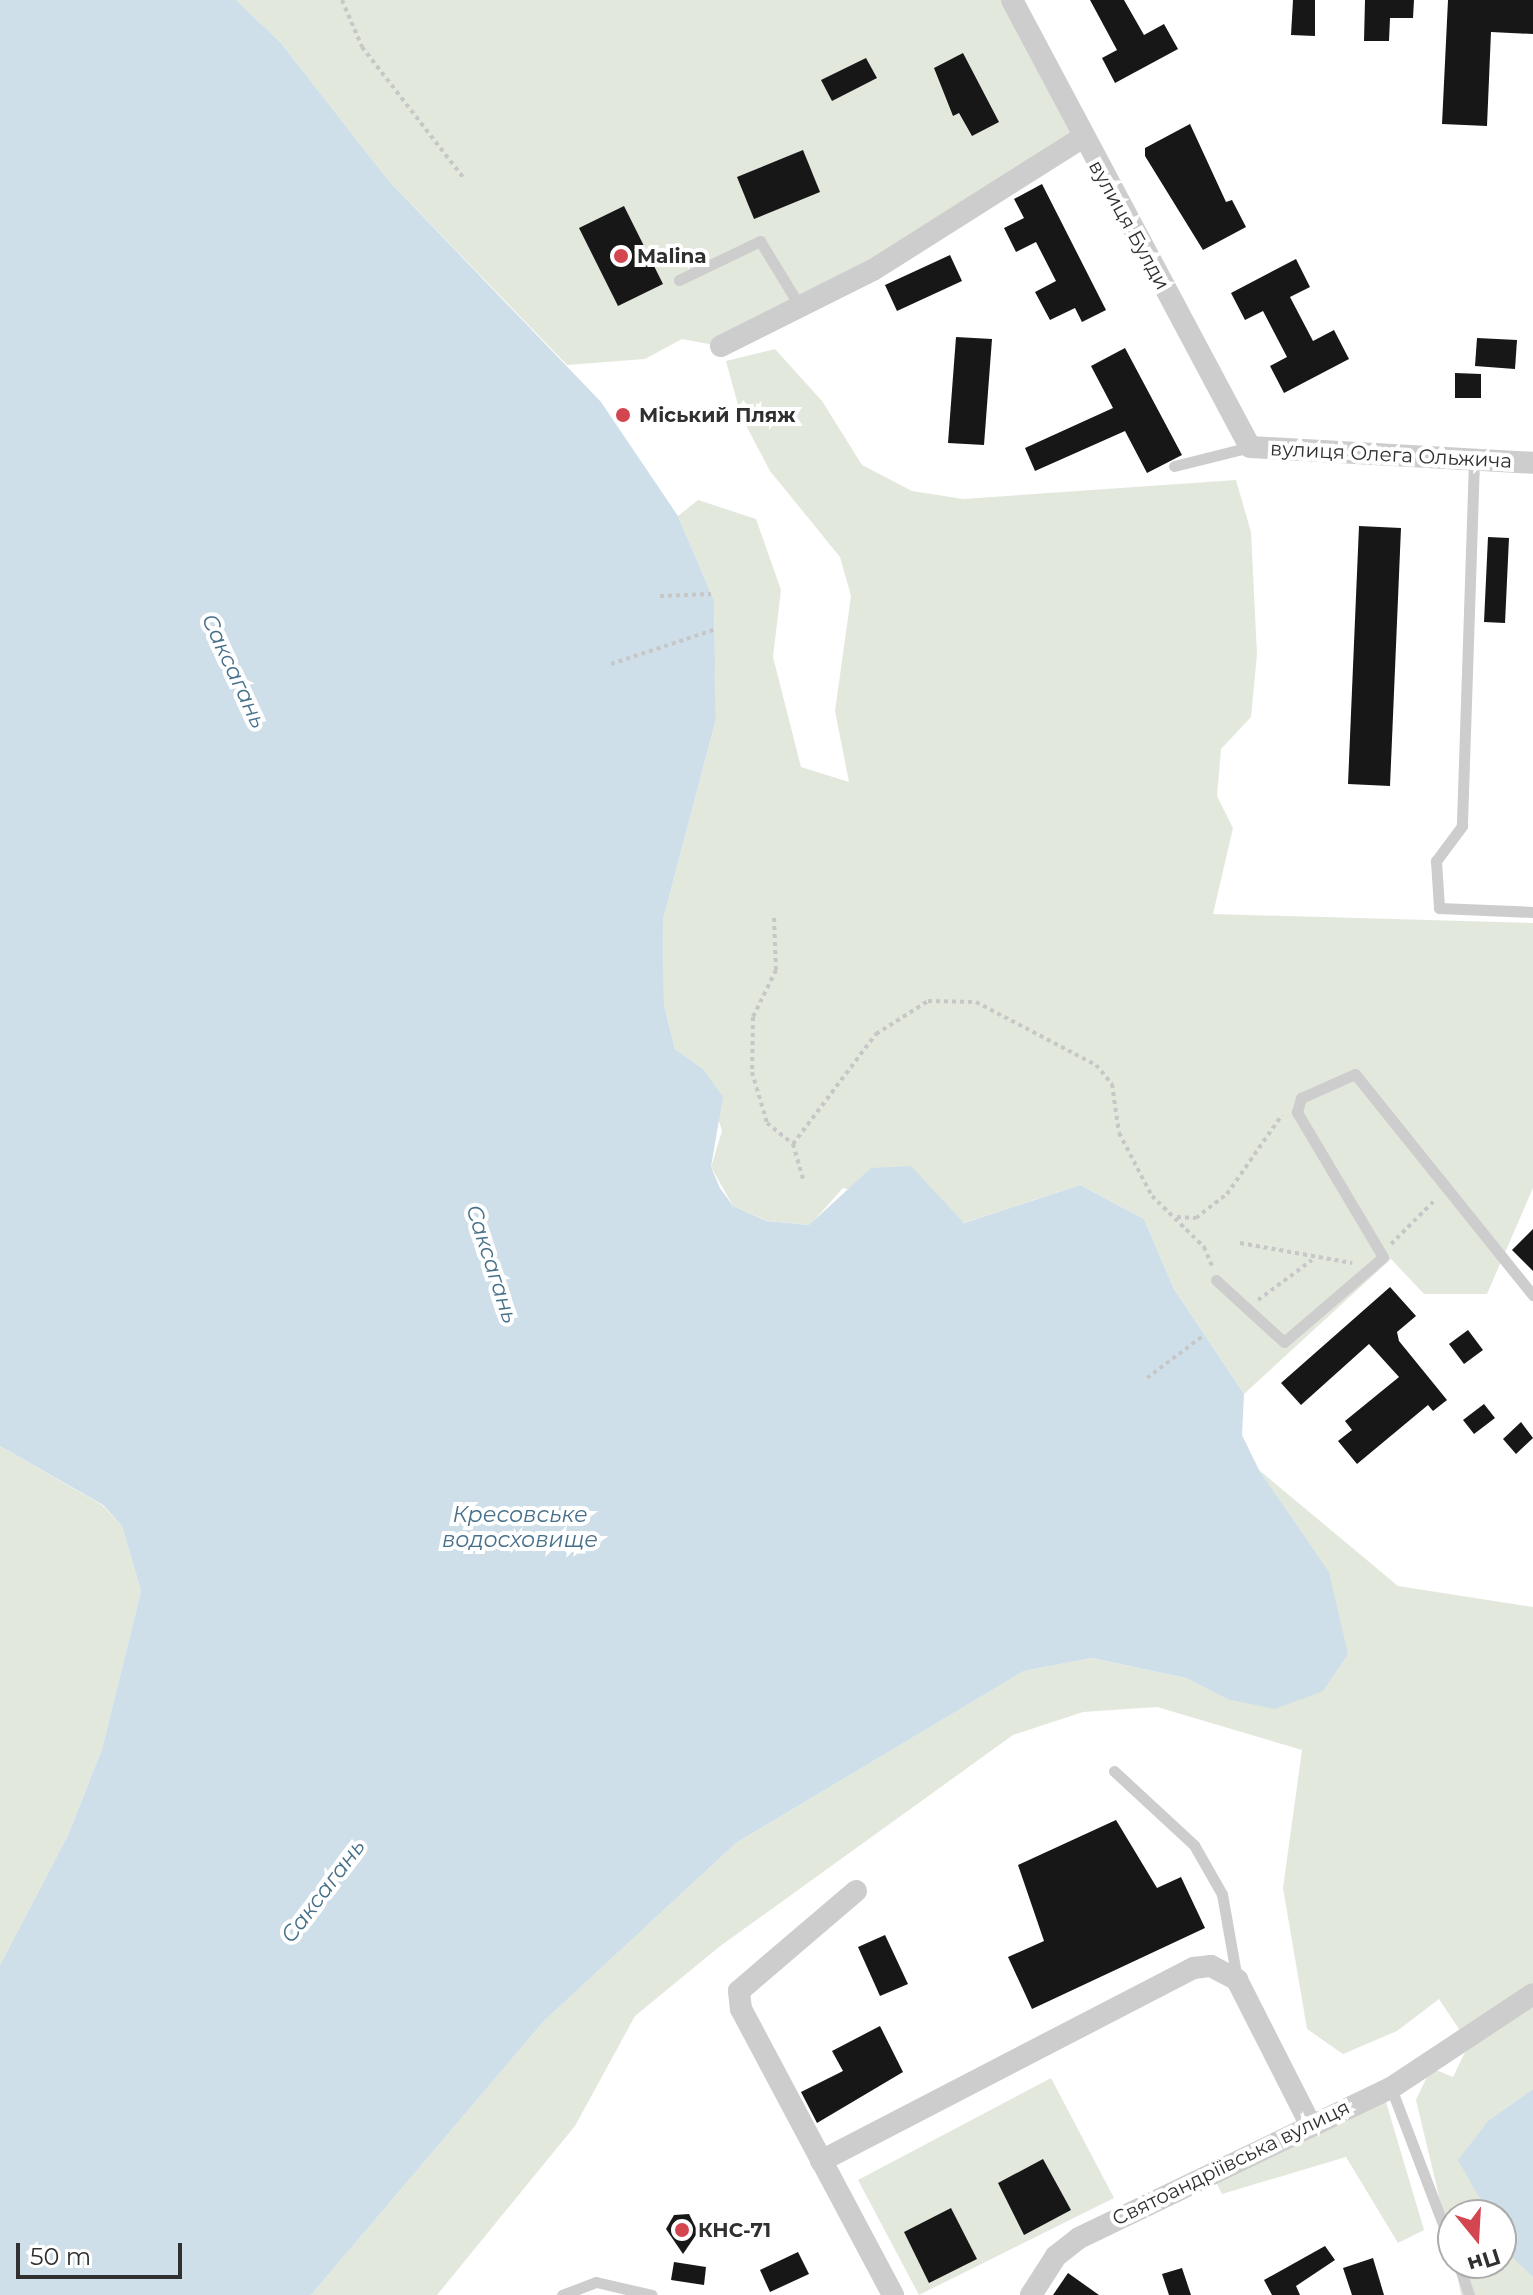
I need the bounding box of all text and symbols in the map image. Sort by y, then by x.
street label: вулиця Булди [1083,156,1175,294]
place label: Malina [637,244,707,268]
marker: Malina [612,247,630,265]
place label: Міський Пляж [639,403,796,427]
marker: Міський Пляж [614,406,632,424]
street label: вулиця Олега Ольжича [1269,437,1513,473]
water label: Саксагань [196,610,272,732]
water label: Саксагань [460,1201,524,1327]
water label: Кресовське водосховище [442,1501,598,1552]
water label: Саксагань [275,1834,371,1948]
street label: Святоандріївська вулиця [1108,2095,1354,2231]
north arrow [1437,2199,1517,2279]
place label: КНС-71 [698,2218,771,2242]
marker: КНС-71 [673,2221,691,2239]
scale bar [20,2227,186,2277]
text: 50 m [30,2242,91,2271]
text: Пн [1464,2242,1504,2278]

